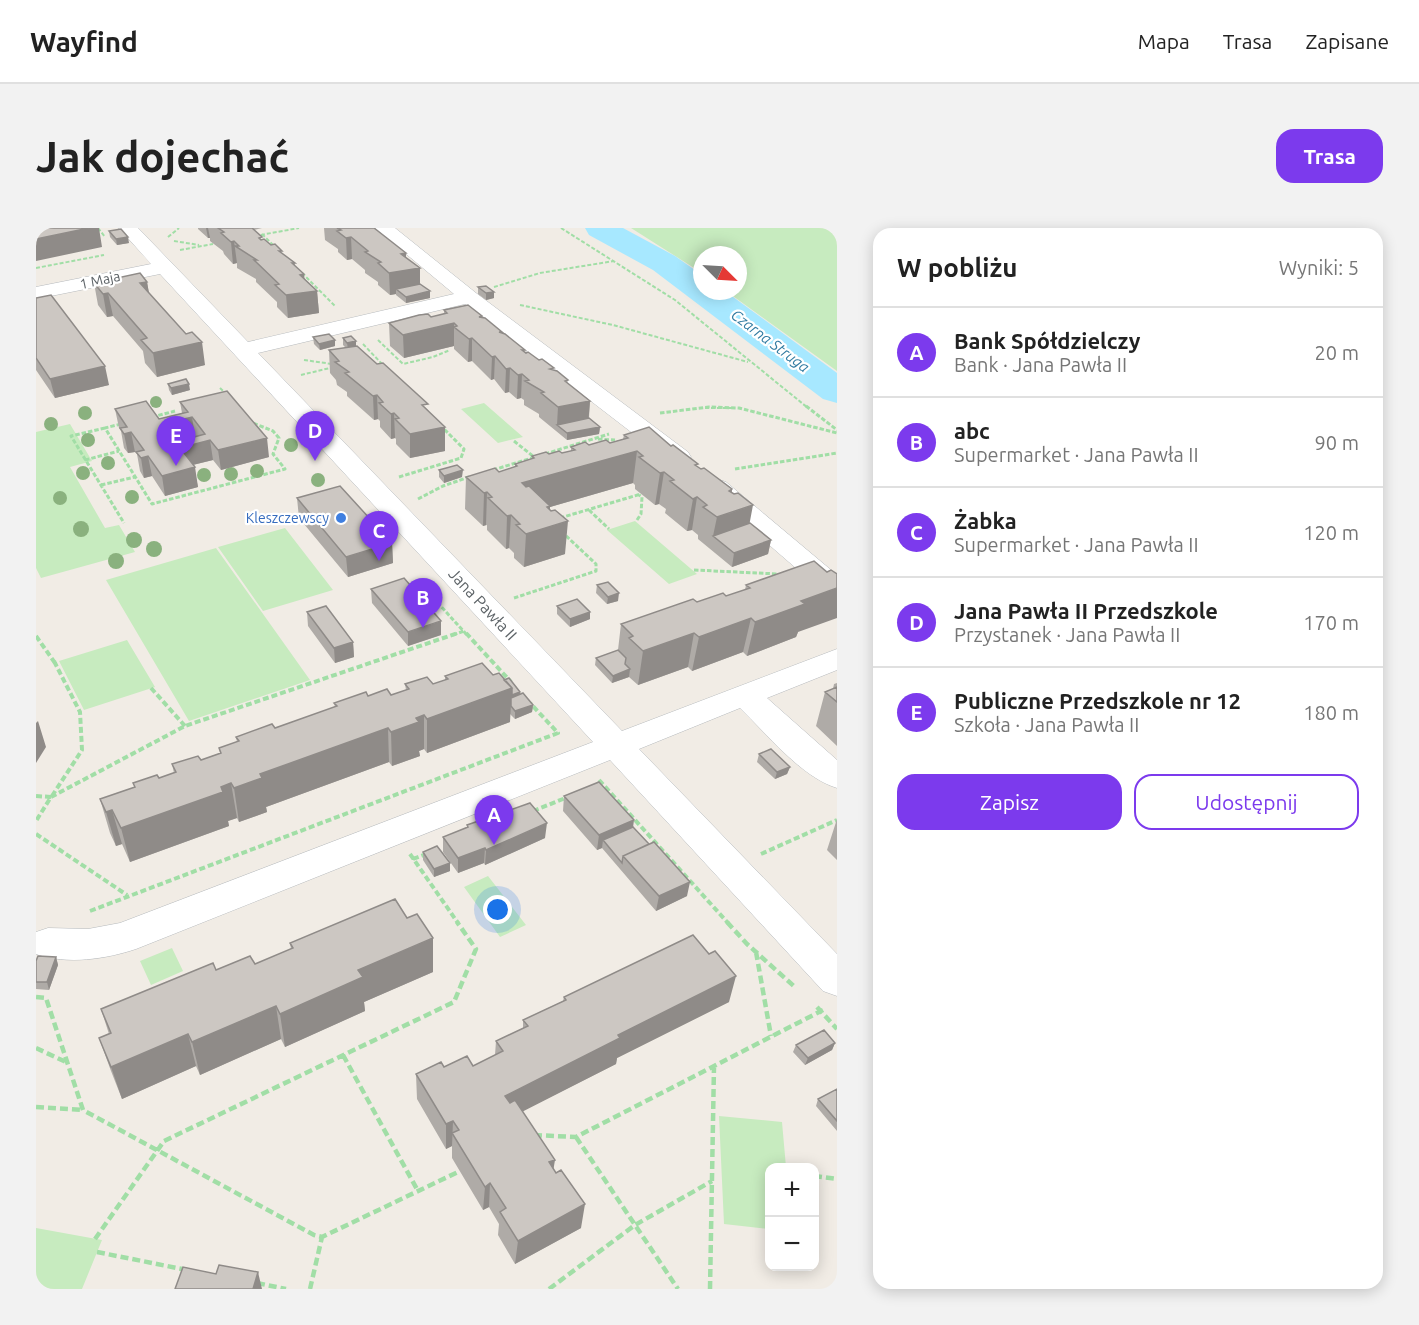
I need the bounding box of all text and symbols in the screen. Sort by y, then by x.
text: Wayfind [30,26,138,57]
text: Mapa [1138,29,1190,53]
text: Trasa [1223,29,1272,53]
text: Zapisane [1305,29,1389,53]
button: Trasa [1276,129,1383,183]
text: Jak dojechać [36,133,289,180]
north arrow [693,246,747,300]
text: W pobliżu [897,253,1018,282]
text: Wyniki: 5 [1279,256,1359,279]
street label: 1 Maja [78,268,122,292]
water label: Czarna Struga [728,306,813,375]
text: Bank Spółdzielczy [954,328,1140,353]
text: A [909,341,924,364]
text: 20 m [1315,341,1359,364]
text: Bank · Jana Pawła II [954,353,1127,376]
pin: D [296,412,334,461]
pin: E [156,416,196,466]
text: abc [954,418,990,443]
text: B [910,431,923,454]
text: 90 m [1315,431,1359,454]
text: Supermarket · Jana Pawła II [954,443,1199,466]
text: Żabka [954,508,1017,533]
place label: Kleszczewscy [246,510,329,526]
marker: Kleszczewscy [334,511,348,525]
pin: C [360,512,398,561]
text: C [910,521,923,544]
text: 120 m [1303,521,1359,544]
text: Supermarket · Jana Pawła II [954,533,1199,556]
street label: Jana Pawła II [445,564,521,644]
pin: B [404,578,442,628]
text: Jana Pawła II Przedszkole [954,598,1218,623]
text: D [909,611,924,634]
text: 170 m [1303,611,1359,634]
text: Przystanek · Jana Pawła II [954,623,1180,646]
text: Publiczne Przedszkole nr 12 [954,688,1241,713]
text: E [911,701,922,724]
text: 180 m [1303,701,1359,724]
text: Szkoła · Jana Pawła II [954,713,1139,736]
button: Zapisz [897,774,1122,830]
button: Udostępnij [1134,774,1359,830]
pin: A [474,796,514,845]
your location [483,895,512,924]
map controls [765,1163,819,1271]
button: + [765,1163,819,1217]
button: − [765,1217,819,1271]

